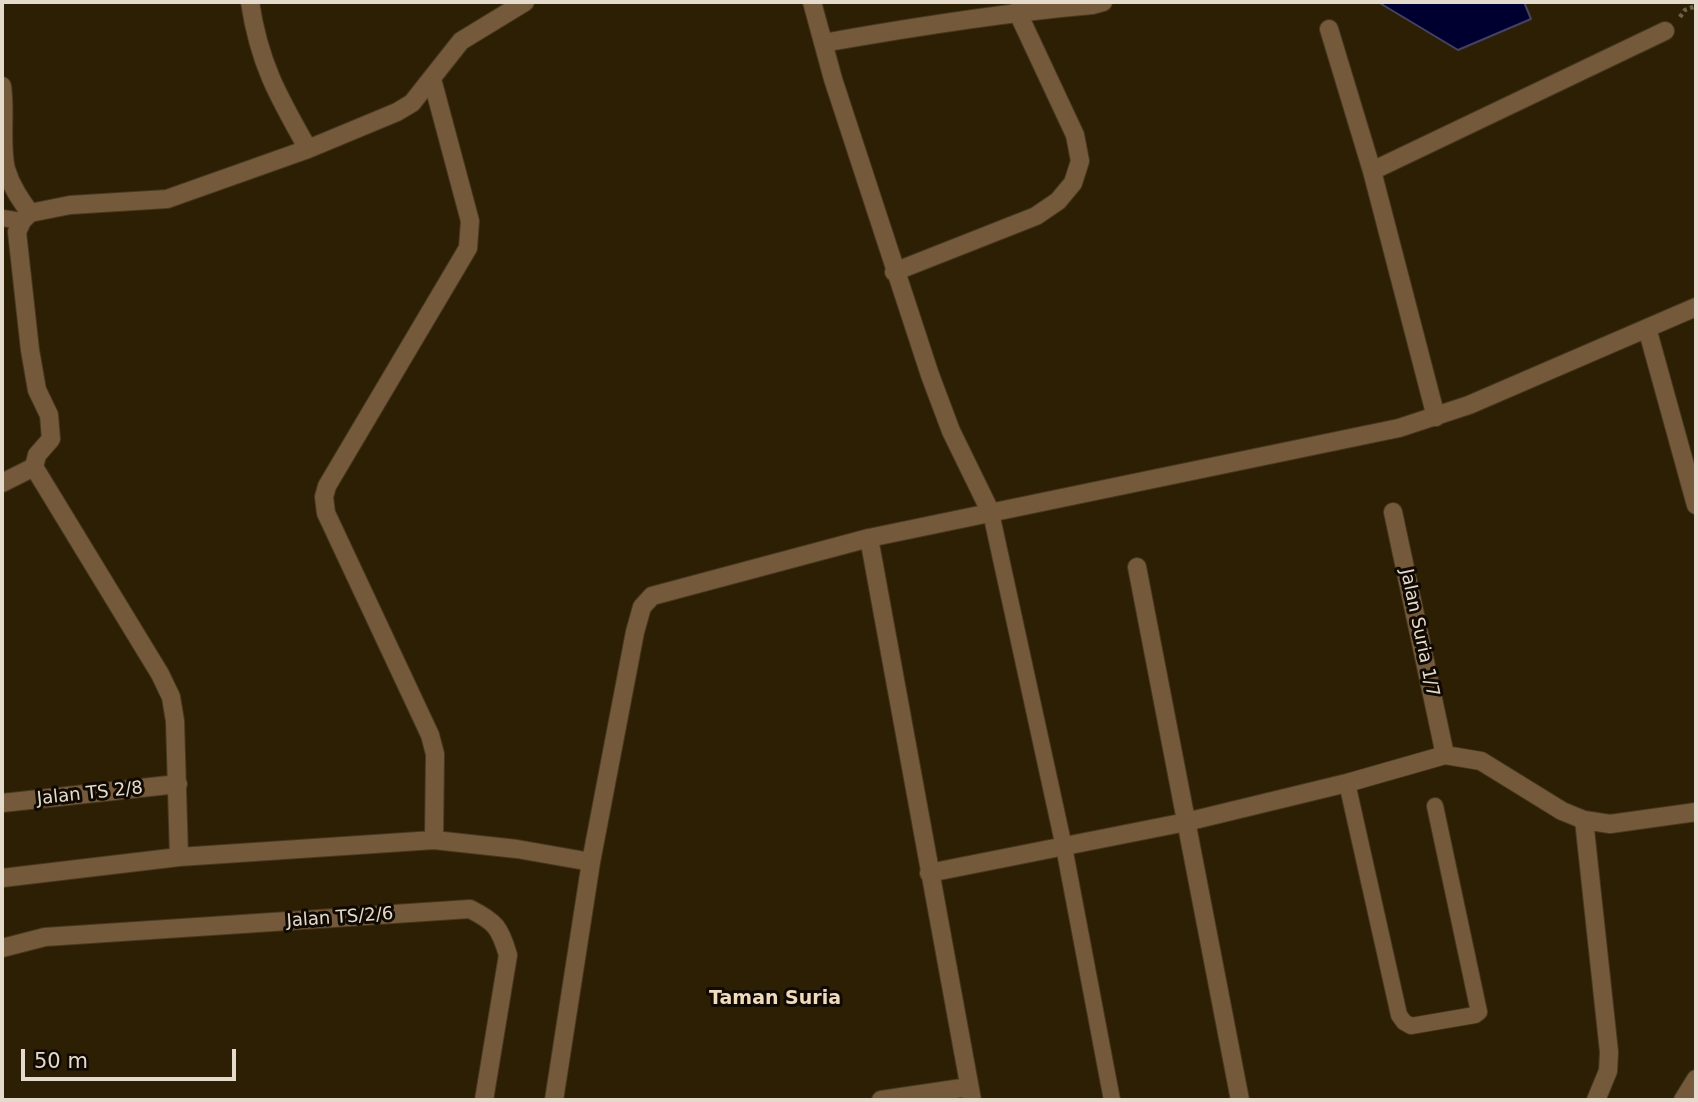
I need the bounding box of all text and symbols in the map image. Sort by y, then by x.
street label: Jalan Suria 1/7 [1395,567,1443,699]
street label: Jalan TS 2/8 [36,778,144,810]
street label: Jalan TS/2/6 [286,903,394,933]
district label: Taman Suria [709,988,841,1010]
scale bar [24,1036,240,1080]
text: 50 m [34,1049,88,1073]

